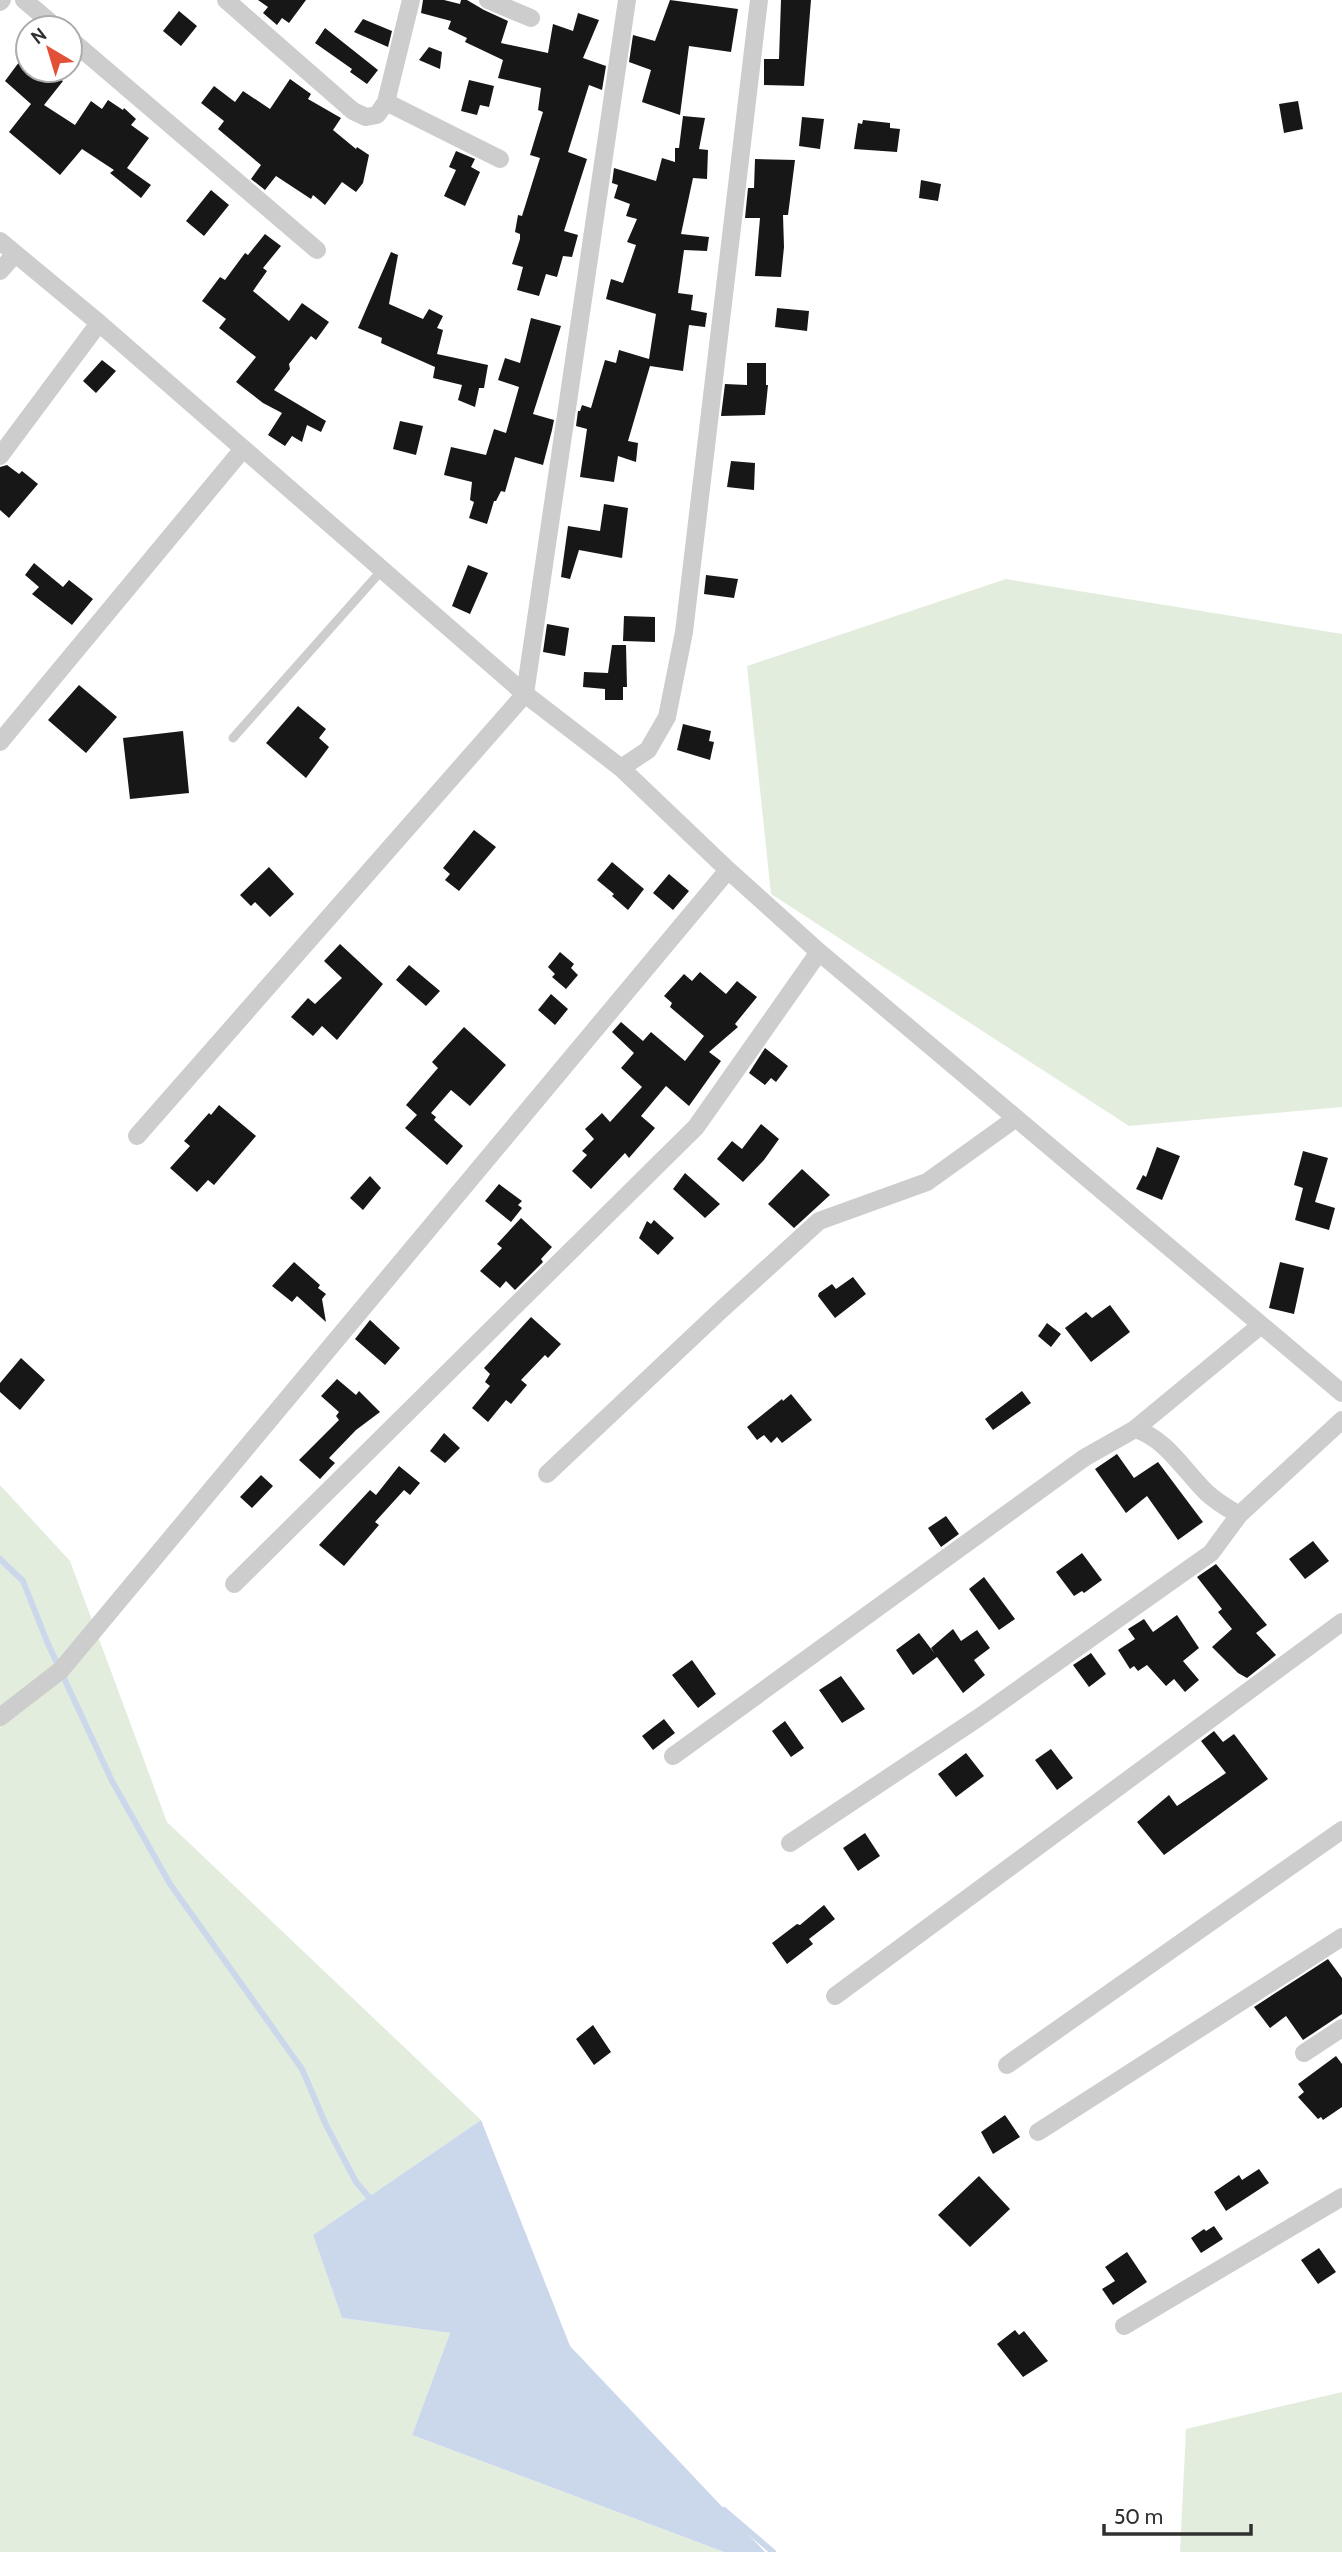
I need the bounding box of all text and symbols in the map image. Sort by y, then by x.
north arrow [14,14,84,84]
text: N [26,23,51,49]
scale bar [1104,2492,1251,2536]
text: 50 m [1114,2504,1163,2529]

